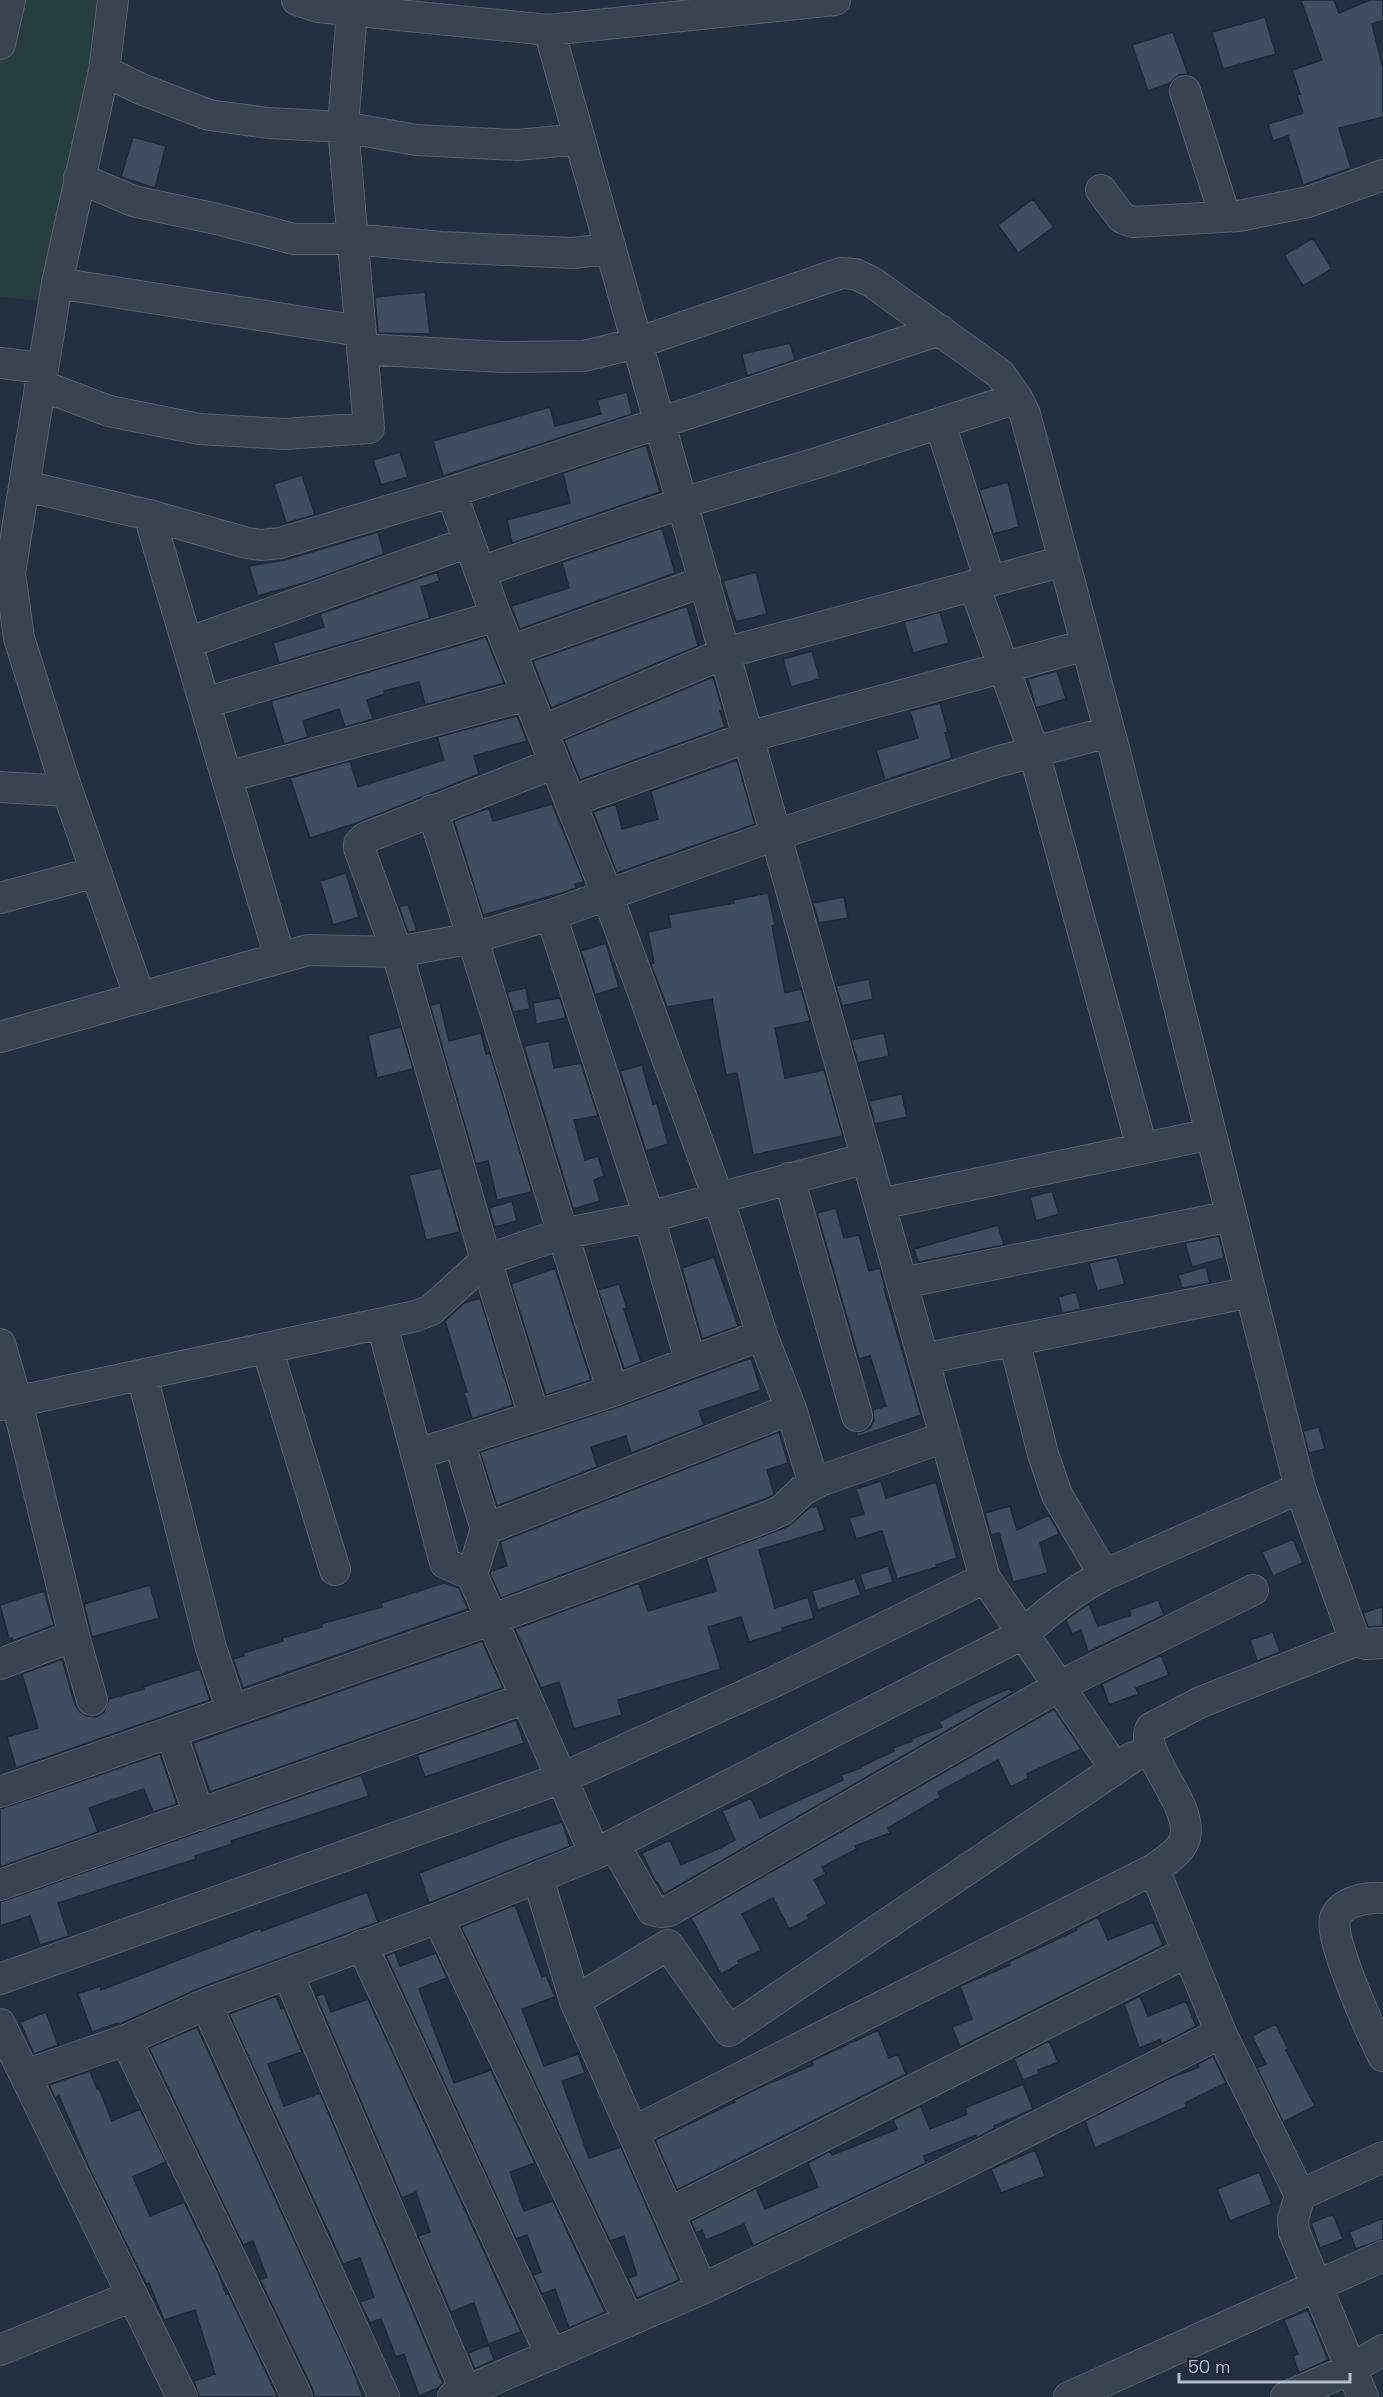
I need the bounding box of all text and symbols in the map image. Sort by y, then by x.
scale bar [1179,2346,1350,2384]
text: 50 m [1188,2355,1230,2378]

